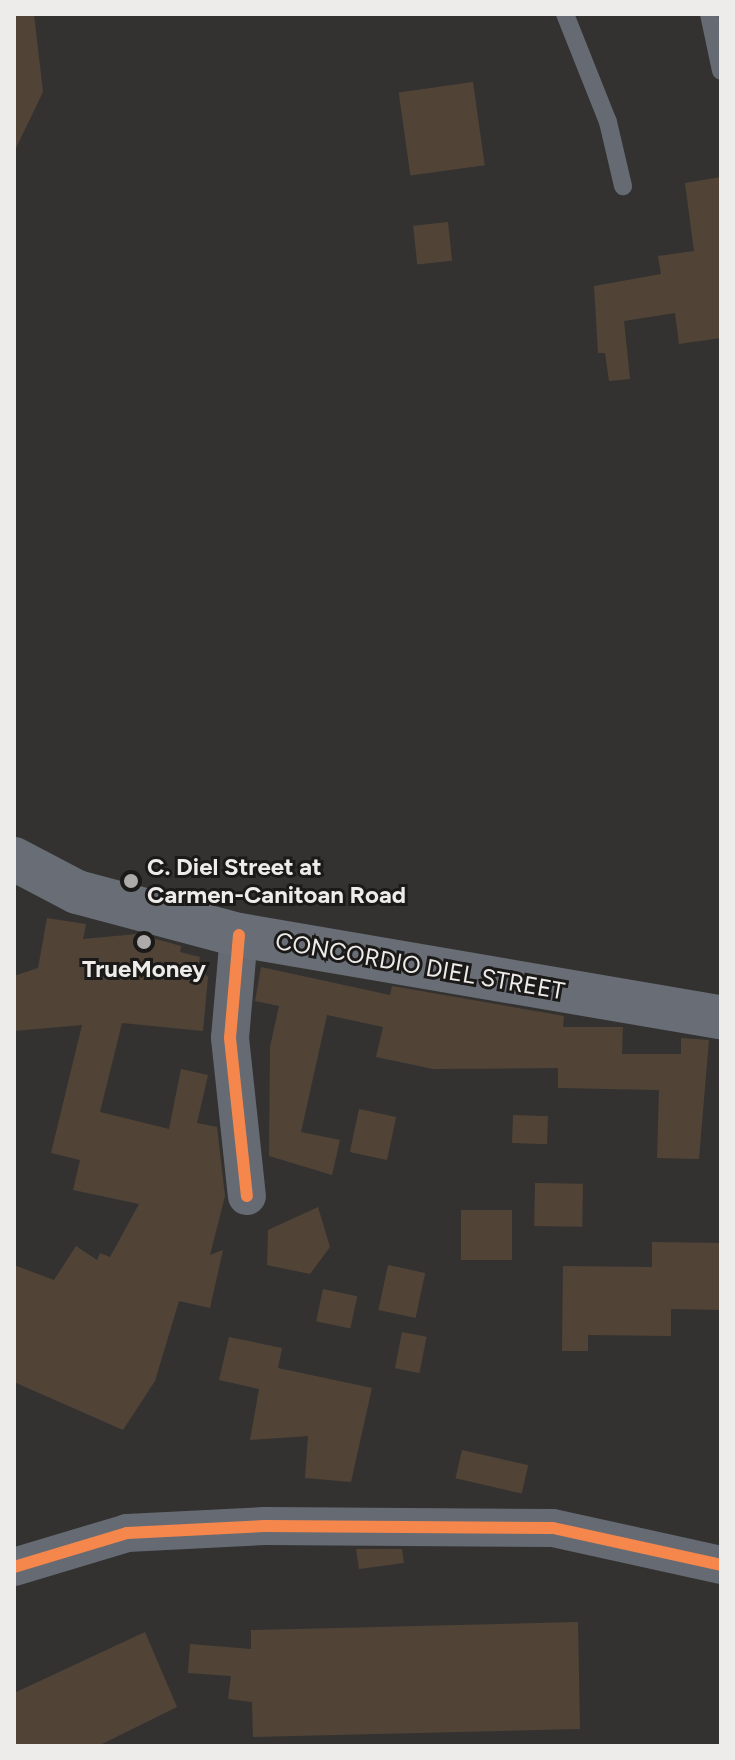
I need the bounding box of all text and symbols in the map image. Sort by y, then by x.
place label: C. Diel Street at Carmen-Canitoan Road [147,853,406,909]
marker: C. Diel Street at Carmen-Canitoan Road [122,872,140,890]
street label: CONCORDIO DIEL STREET [273,926,567,1006]
marker: TrueMoney [135,933,153,951]
place label: TrueMoney [82,955,206,983]

